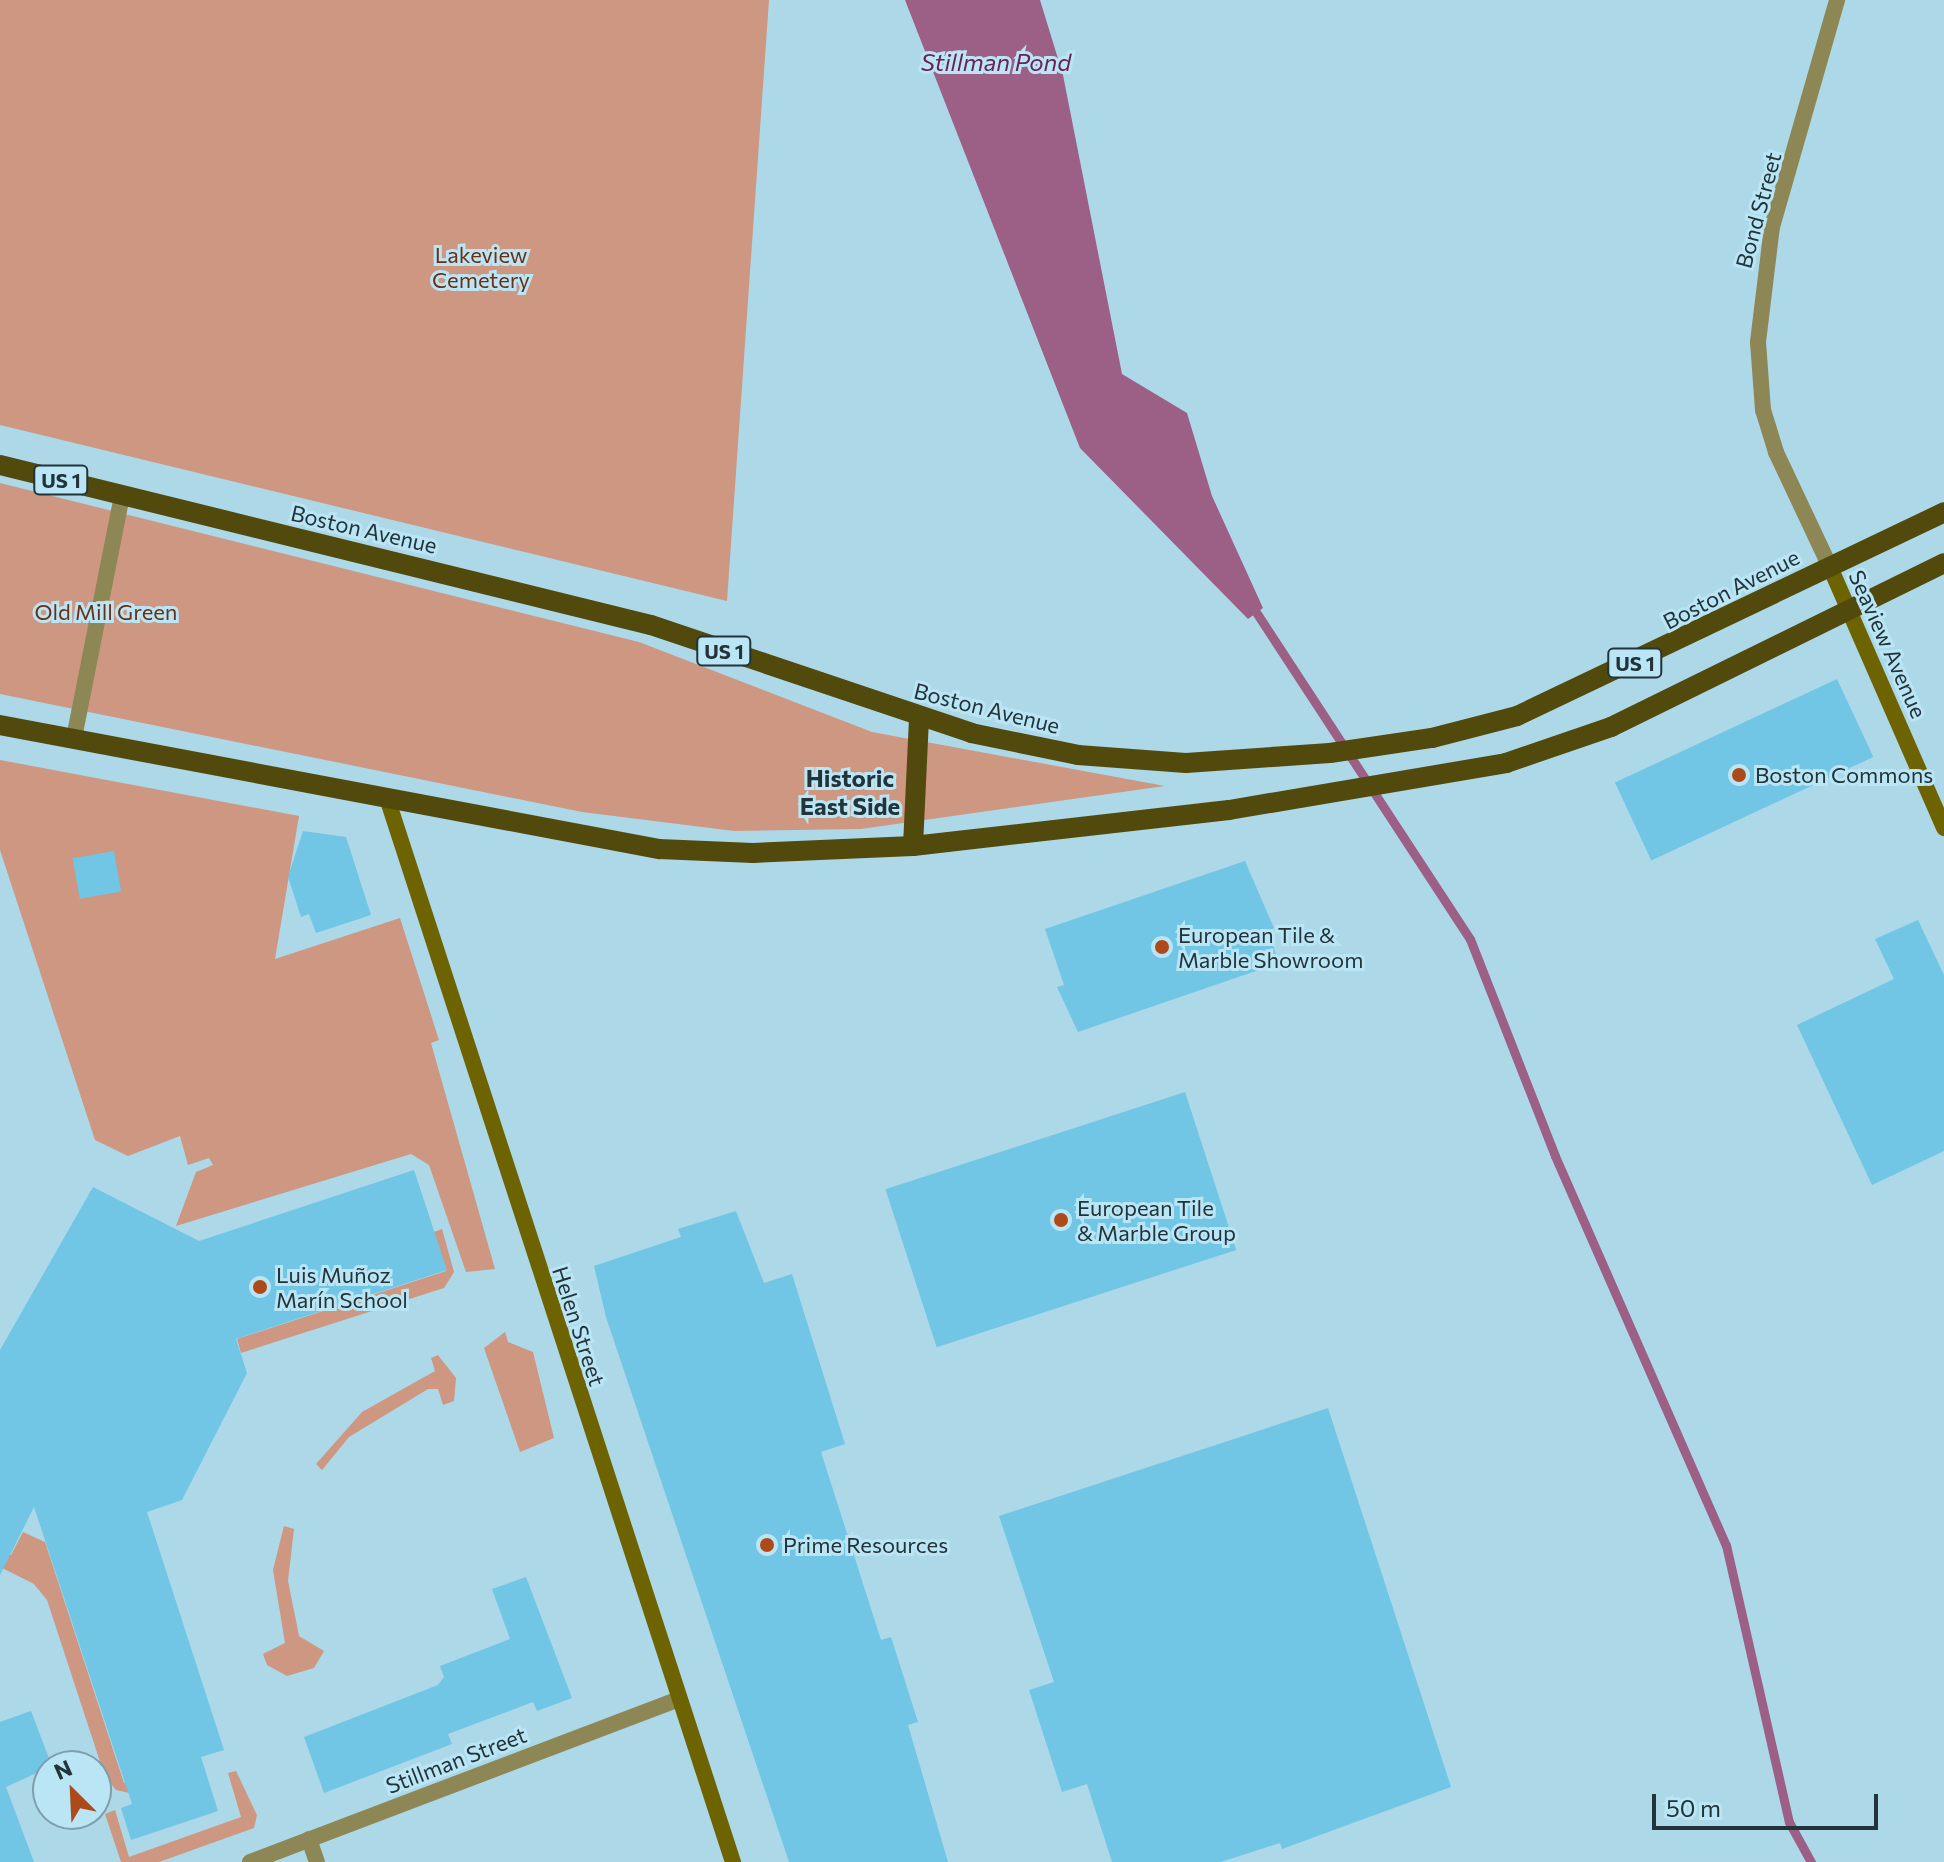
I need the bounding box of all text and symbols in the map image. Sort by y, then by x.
water label: Stillman Pond [921,48,1071,76]
street label: Bond Street [1730,149,1786,271]
park label: Lakeview Cemetery [432,241,530,292]
road number: US 1 [33,464,89,496]
street label: Boston Avenue [288,499,440,559]
street label: Boston Avenue [1659,543,1803,635]
street label: Seaview Avenue [1844,566,1932,722]
park label: Old Mill Green [35,599,177,625]
road number: US 1 [696,635,752,667]
road number: US 1 [1607,647,1663,679]
street label: Boston Avenue [911,677,1063,739]
place label: Boston Commons [1755,762,1933,788]
district label: Historic East Side [800,764,900,820]
marker: Boston Commons [1730,766,1748,784]
place label: European Tile & Marble Showroom [1178,921,1363,972]
marker: European Tile & Marble Showroom [1153,938,1171,956]
place label: European Tile & Marble Group [1077,1194,1236,1246]
marker: European Tile & Marble Group [1052,1211,1070,1229]
place label: Luis Muñoz Marín School [276,1261,408,1312]
street label: Helen Street [547,1263,611,1389]
marker: Luis Muñoz Marín School [251,1278,269,1296]
place label: Prime Resources [783,1532,948,1558]
marker: Prime Resources [758,1536,776,1554]
street label: Stillman Street [382,1721,530,1799]
north arrow [32,1750,112,1830]
text: N [50,1754,76,1785]
scale bar [1656,1778,1882,1828]
text: 50 m [1666,1793,1721,1822]

